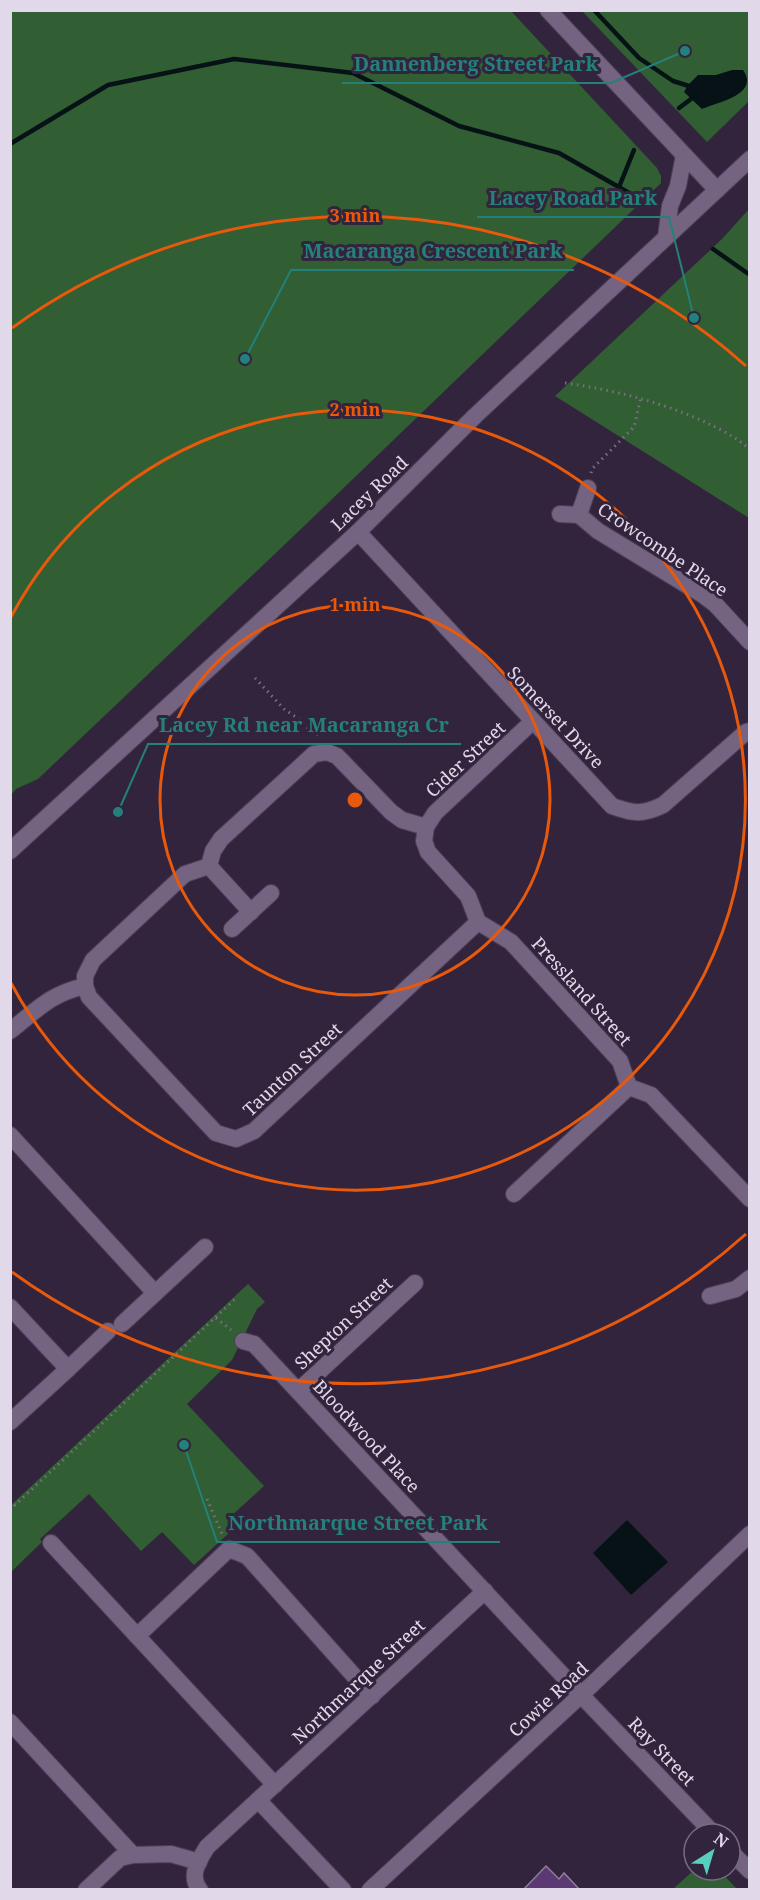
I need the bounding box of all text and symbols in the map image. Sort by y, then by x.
callout: Dannenberg Street Park [342,45,611,83]
text: Dannenberg Street Park [354,50,598,77]
callout: Lacey Road Park [477,179,669,217]
text: Lacey Road Park [489,184,658,211]
text: 3 min [330,203,380,227]
callout: Macaranga Crescent Park [291,232,574,270]
text: Macaranga Crescent Park [304,237,563,264]
text: 2 min [330,397,380,421]
street label: Lacey Road [325,450,413,536]
street label: Crowcombe Place [593,497,733,601]
text: 1 min [330,592,380,616]
street label: Somerset Drive [502,661,610,773]
callout: Lacey Rd near Macaranga Cr [148,706,461,744]
text: Lacey Rd near Macaranga Cr [159,711,449,738]
street label: Cider Street [420,716,510,802]
centre of rings [345,790,365,810]
street label: Pressland Street [527,932,637,1050]
street label: Taunton Street [237,1017,347,1121]
street label: Shepton Street [289,1272,397,1374]
street label: Bloodwood Place [308,1374,426,1498]
callout: Northmarque Street Park [217,1504,500,1542]
text: Northmarque Street Park [228,1509,488,1536]
street label: Northmarque Street [287,1613,429,1749]
street label: Cowie Road [503,1656,593,1742]
street label: Ray Street [623,1712,701,1790]
north arrow [682,1822,742,1882]
text: N [709,1827,733,1853]

